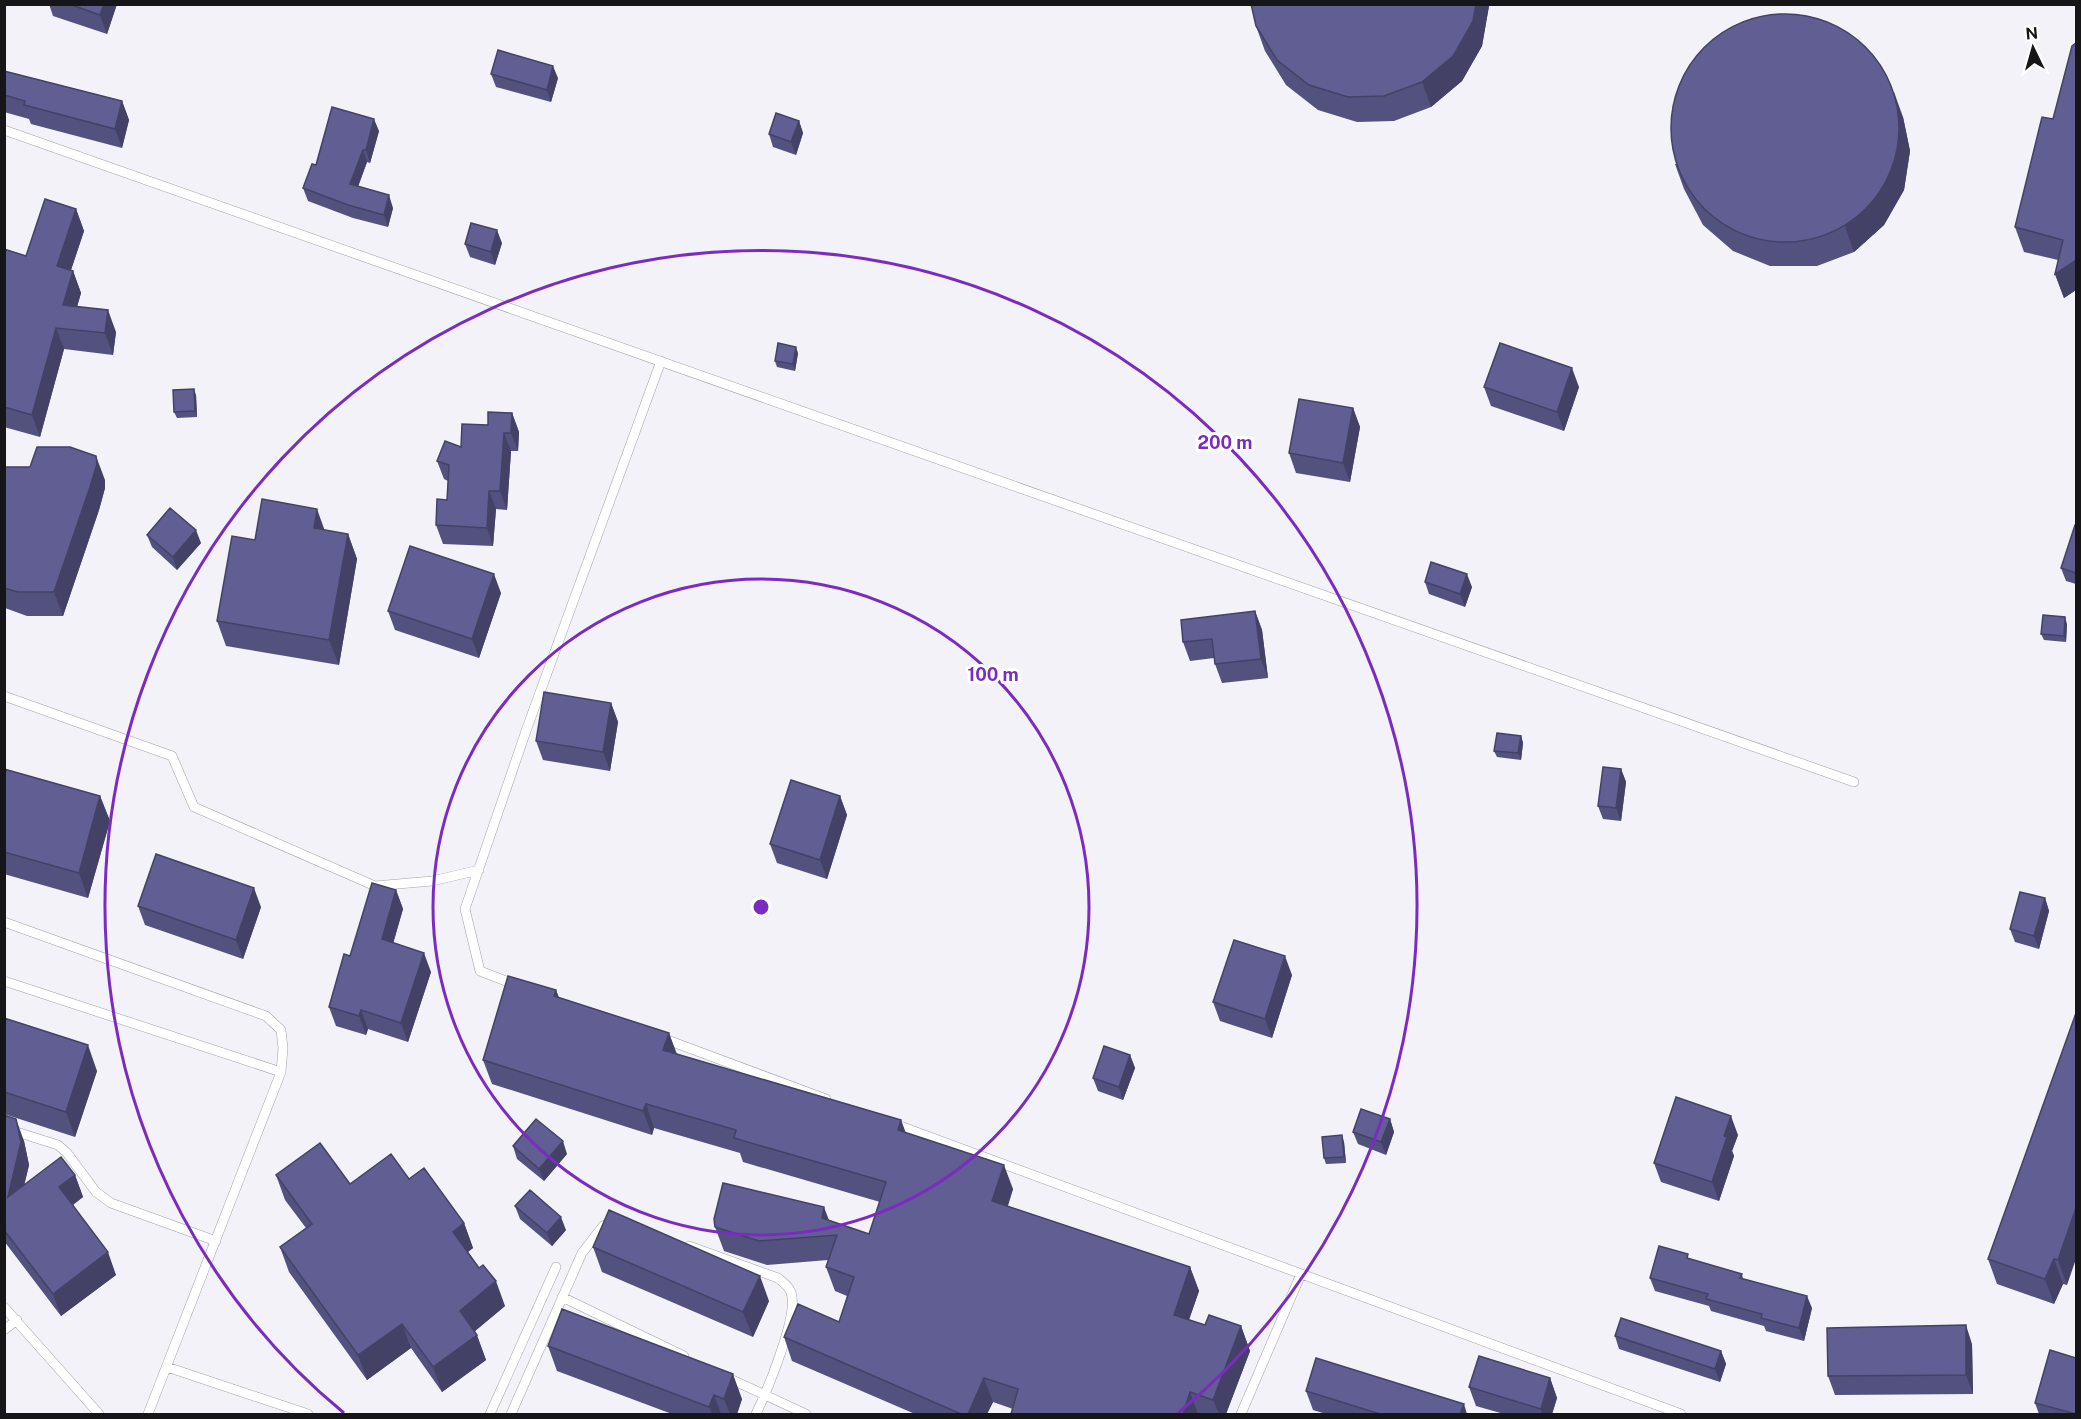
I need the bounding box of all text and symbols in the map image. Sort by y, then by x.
north arrow [2003,18,2063,78]
text: N [2025,24,2039,44]
text: 200 m [1198,432,1252,453]
text: 100 m [967,664,1019,685]
centre of rings [751,897,771,917]

